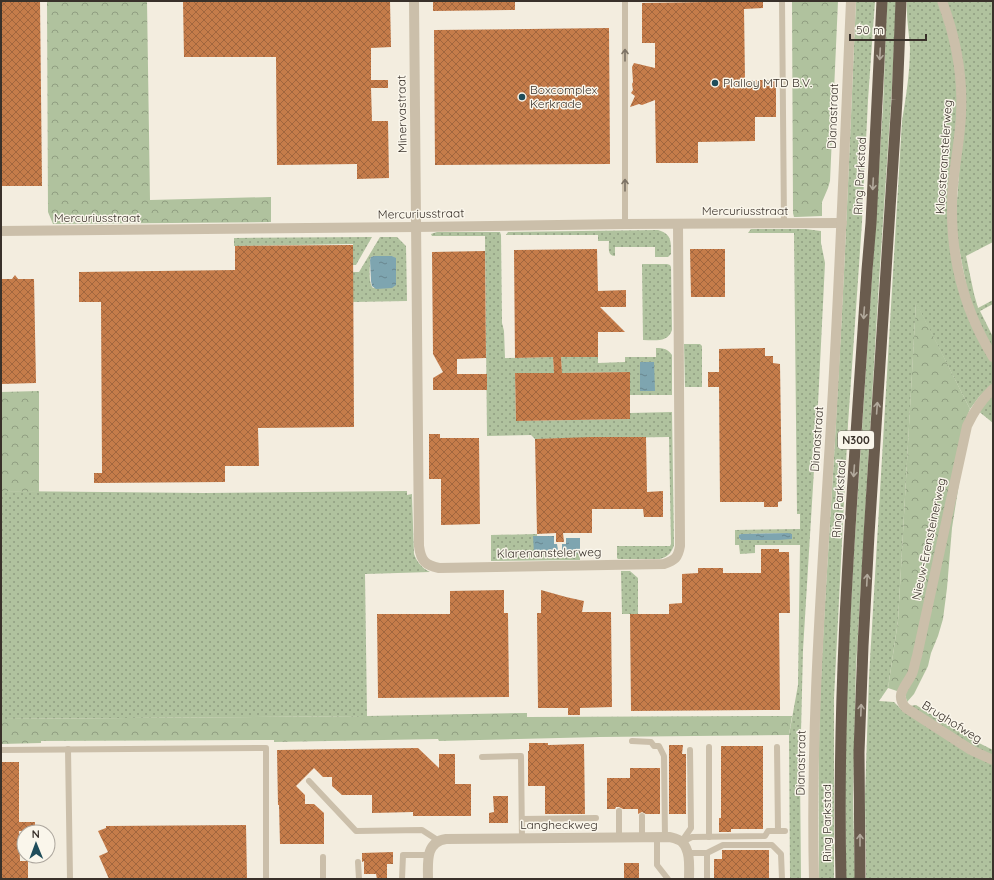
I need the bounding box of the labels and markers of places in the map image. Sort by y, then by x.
place label: Plalloy MTD B.V. [723,75,812,90]
marker: Plalloy MTD B.V. [710,78,720,88]
place label: Boxcomplex Kerkrade [530,82,598,111]
marker: Boxcomplex Kerkrade [517,92,527,102]

